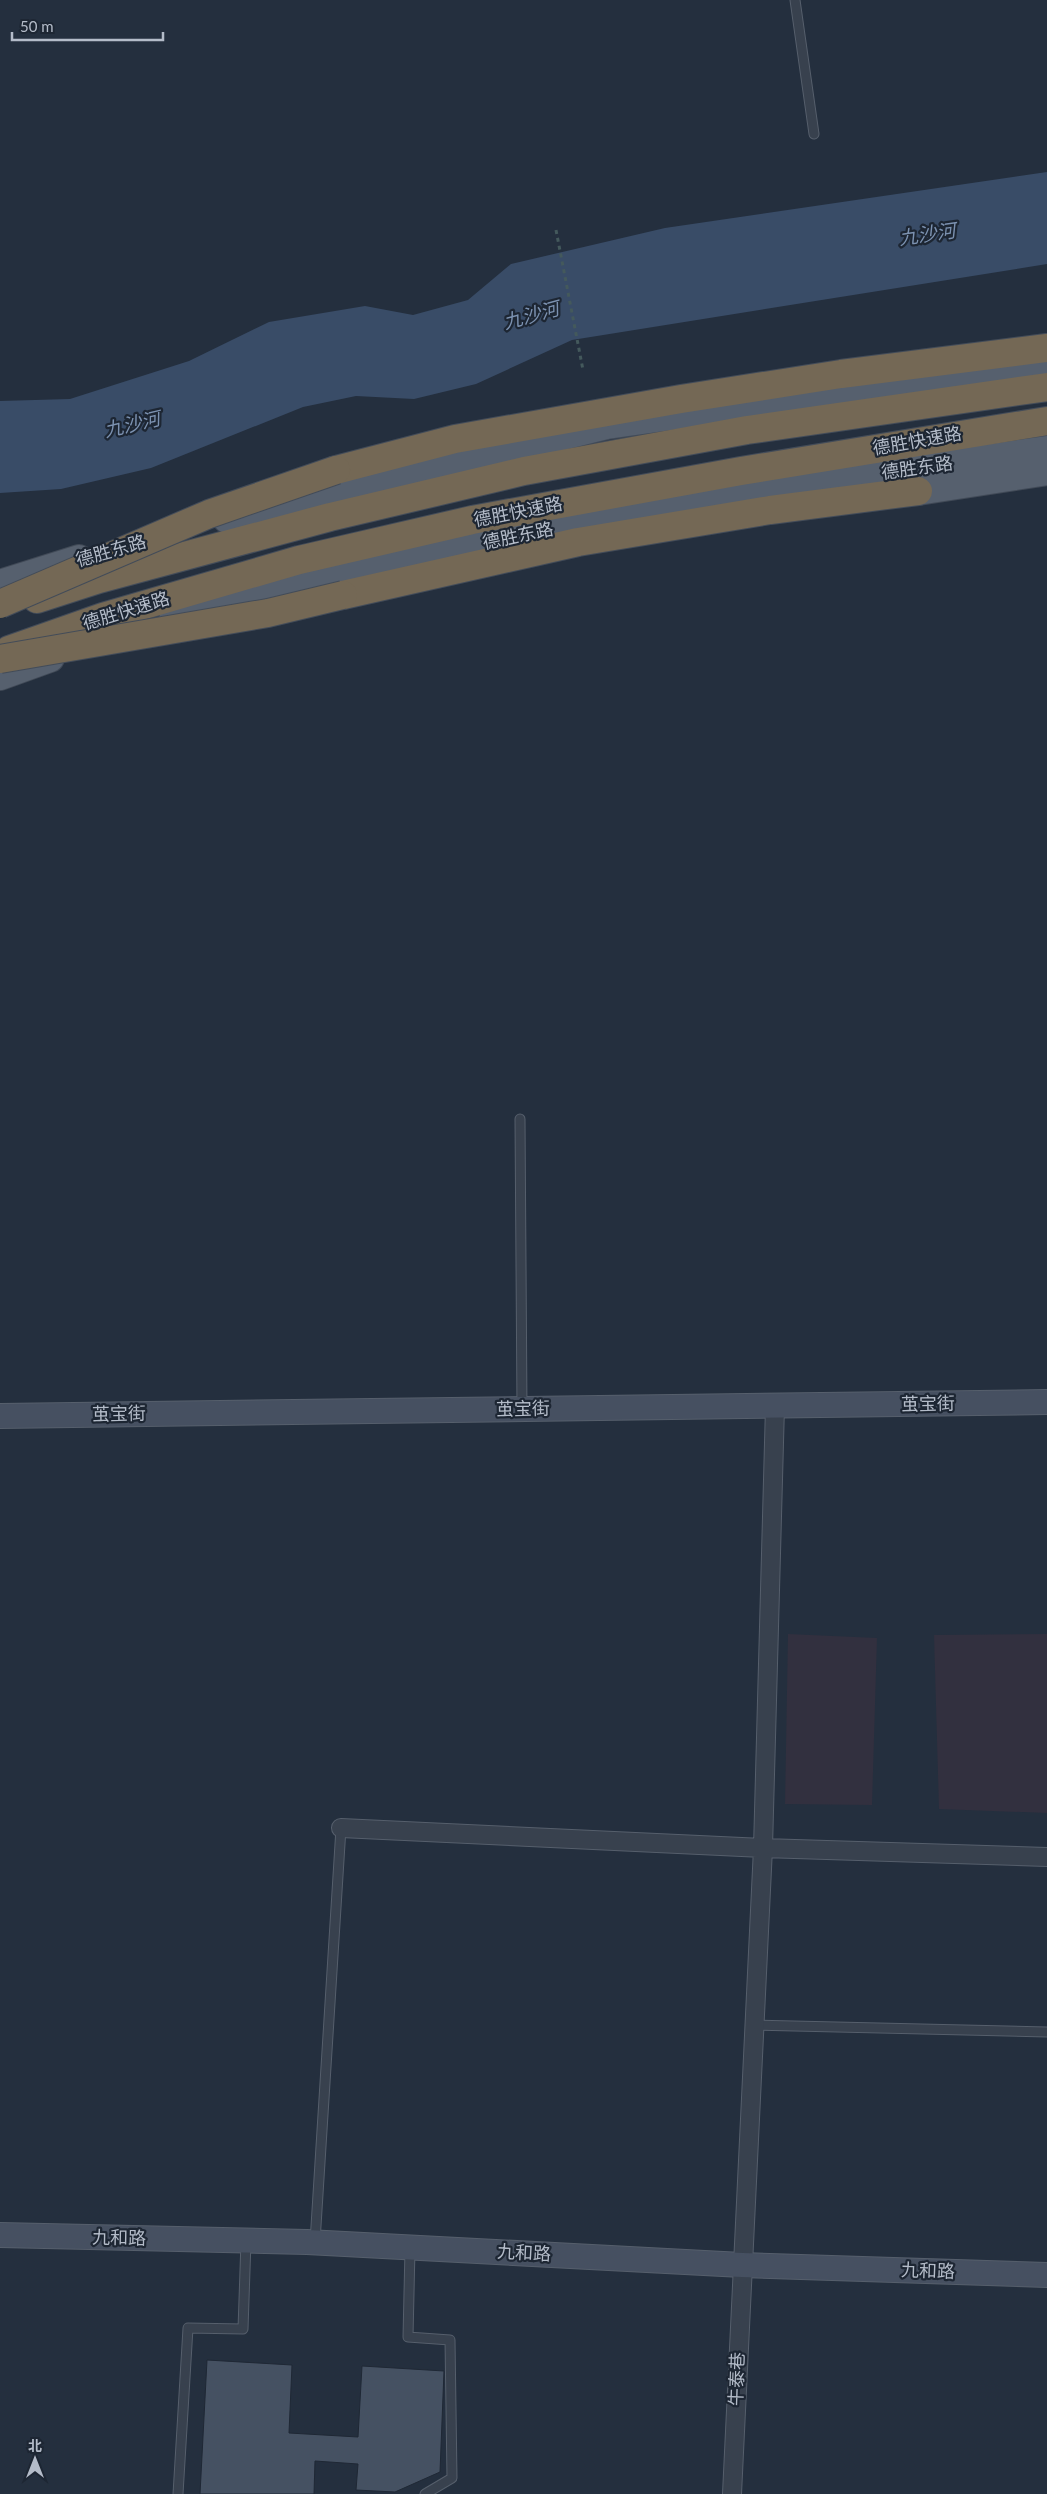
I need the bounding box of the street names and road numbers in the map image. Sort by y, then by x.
street label: 德胜快速路 [871,421,963,459]
street label: 德胜东路 [880,451,954,483]
street label: 德胜快速路 [472,492,564,530]
street label: 德胜东路 [480,517,555,553]
street label: 德胜东路 [73,530,148,571]
street label: 德胜快速路 [79,586,172,634]
street label: 茧宝街 [901,1392,955,1414]
street label: 茧宝街 [496,1397,550,1419]
street label: 茧宝街 [92,1402,146,1424]
street label: 九和路 [92,2226,146,2248]
street label: 九和路 [497,2240,552,2264]
street label: 九和路 [901,2258,955,2282]
street label: 牛泰巷 [724,2352,748,2406]

